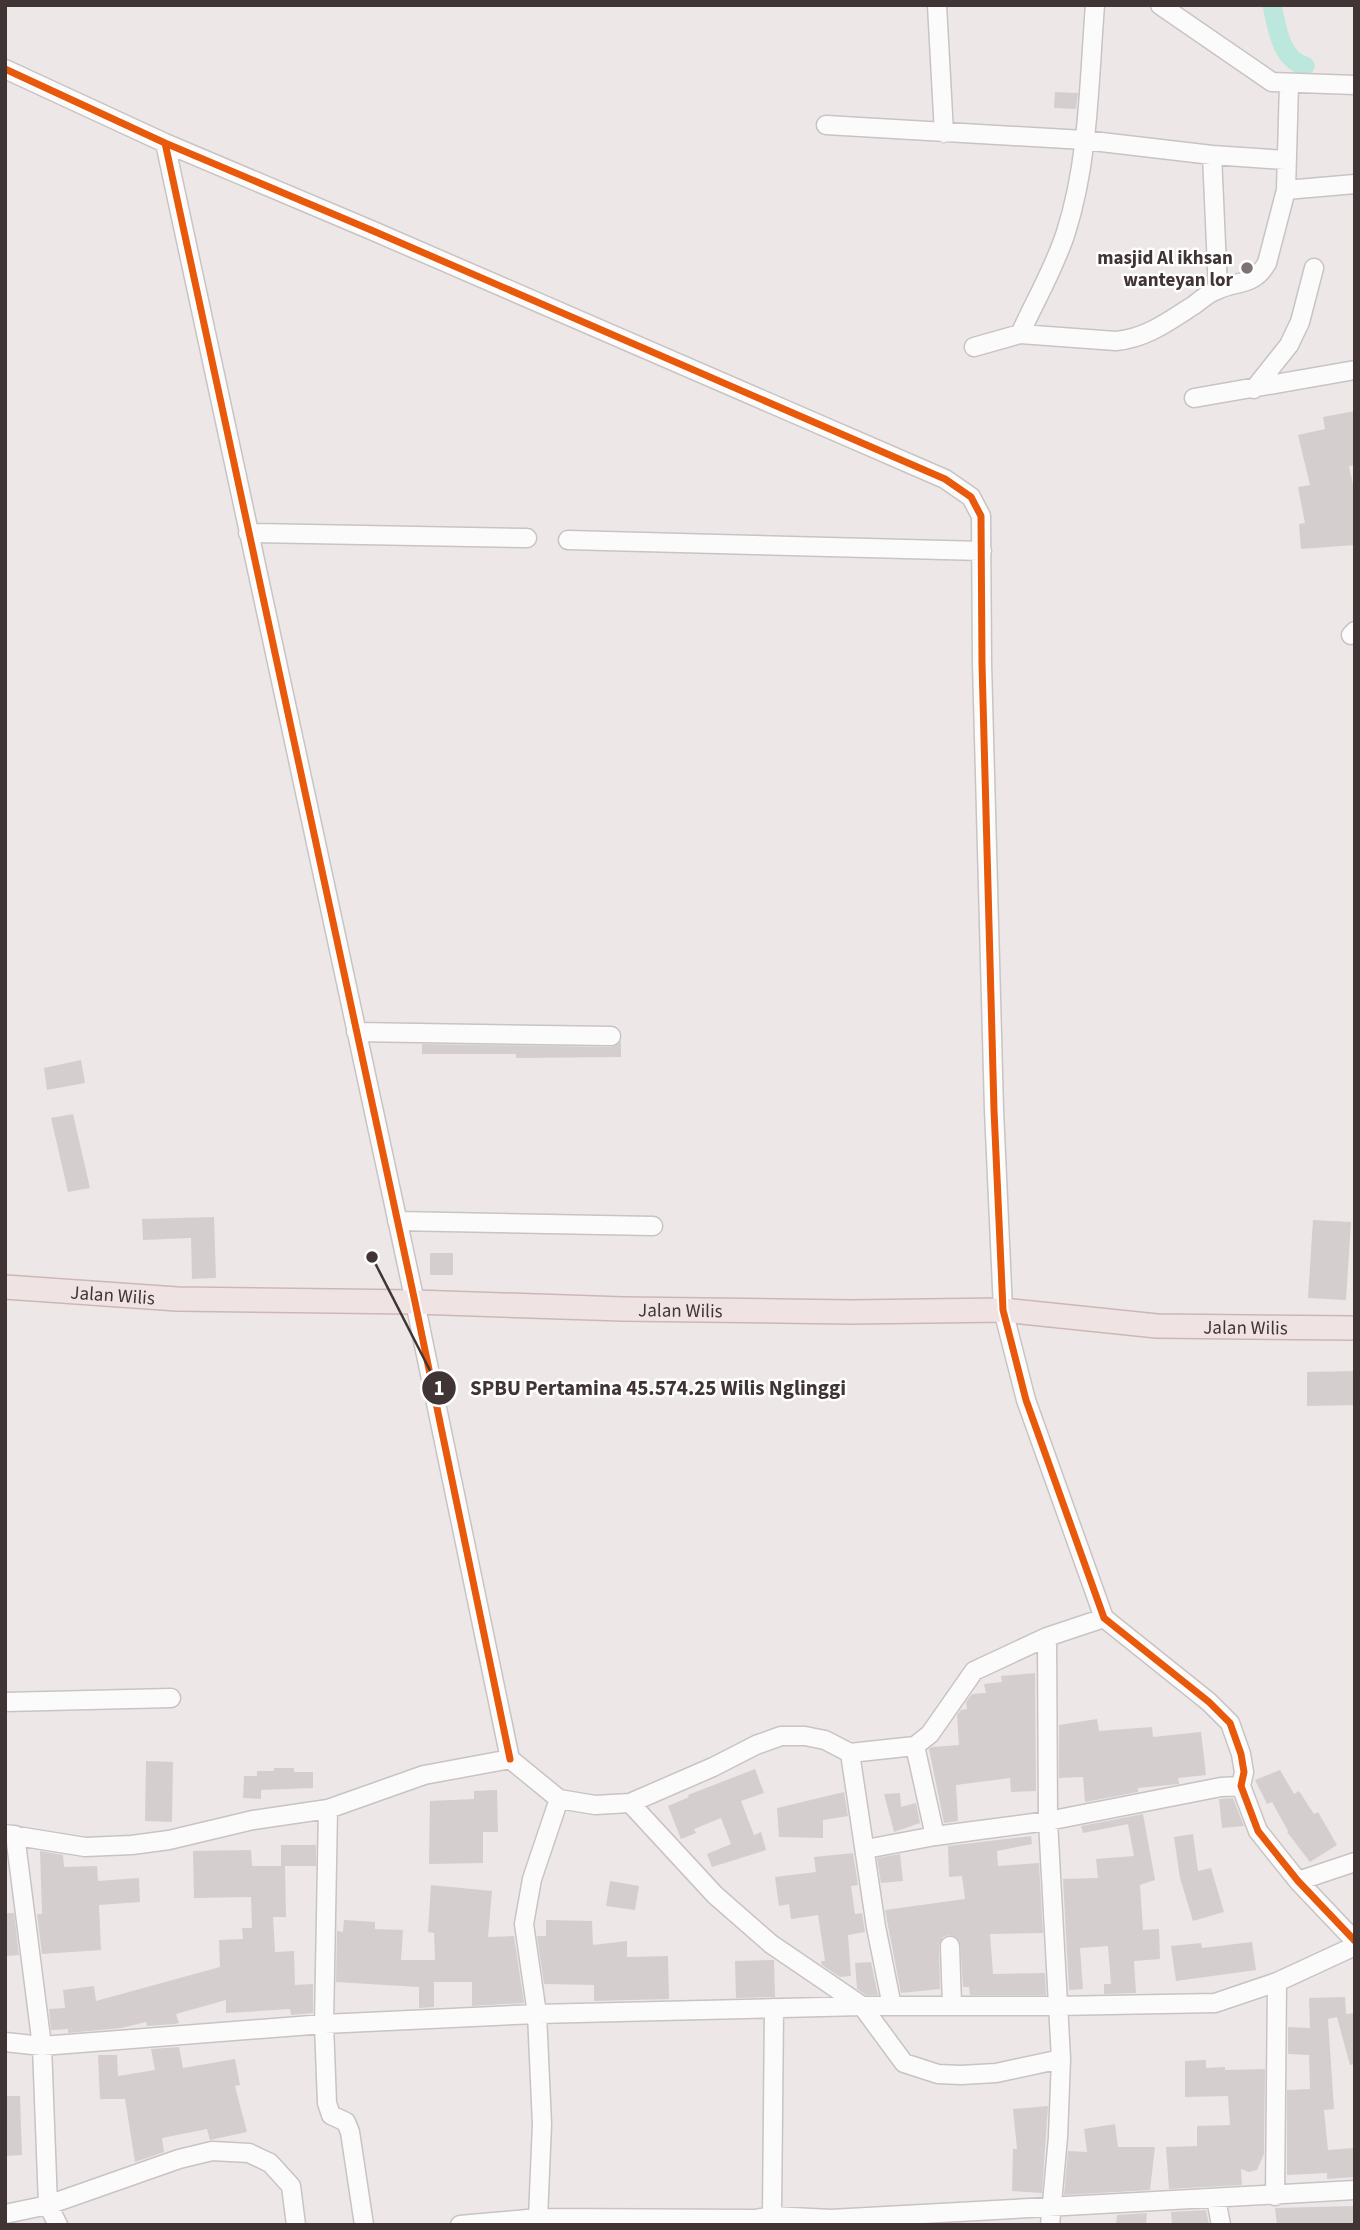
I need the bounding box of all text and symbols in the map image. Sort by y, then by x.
place label: masjid Al ikhsan wanteyan lor [1097,245,1233,294]
marker: masjid Al ikhsan wanteyan lor [1239,260,1255,276]
street label: Jalan Wilis [70,1280,156,1312]
street label: Jalan Wilis [638,1297,723,1325]
street label: Jalan Wilis [1203,1314,1288,1342]
callout: SPBU Pertamina 45.574.25 Wilis Nglinggi [421,1367,860,1409]
text: 1 [433,1373,445,1403]
text: SPBU Pertamina 45.574.25 Wilis Nglinggi [470,1373,846,1403]

